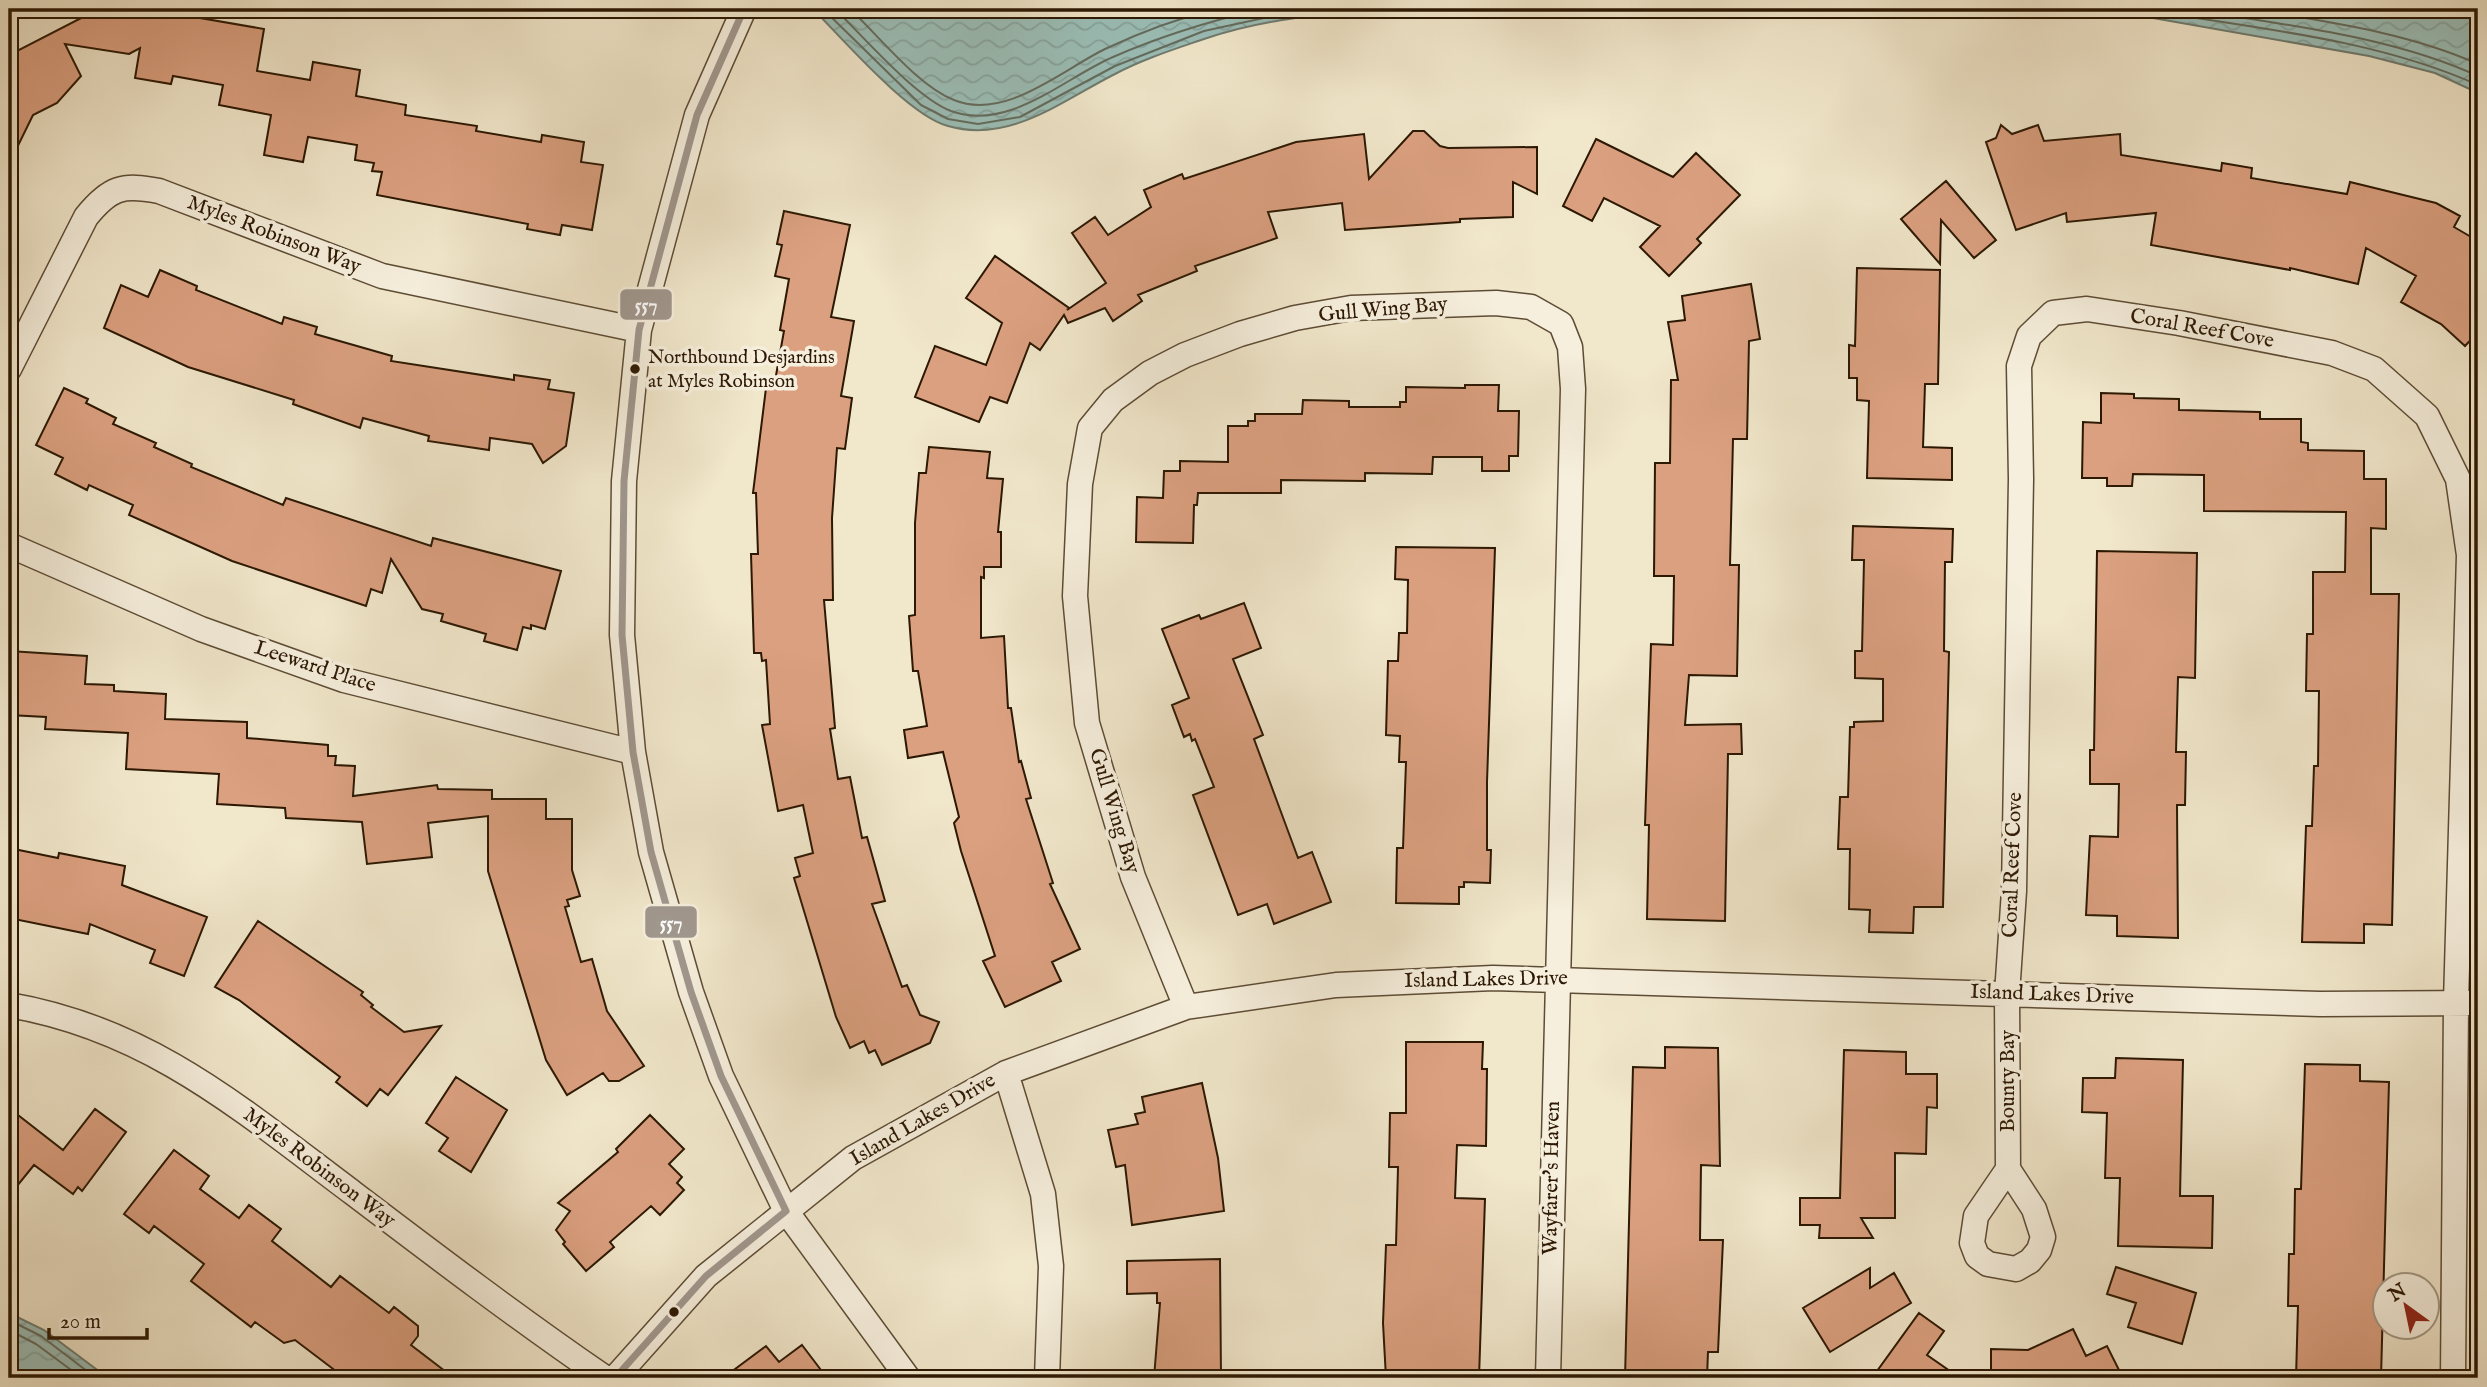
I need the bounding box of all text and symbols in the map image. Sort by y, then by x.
street label: Myles Robinson Way [183,189,365,281]
line badge: 557 [619,288,673,321]
street label: Gull Wing Bay [1317,291,1449,329]
text: 557 [635,294,657,318]
street label: Coral Reef Cove [2128,303,2276,355]
place label: Northbound Desjardins at Myles Robinson [648,346,835,394]
marker: Northbound Desjardins at Myles Robinson [628,362,642,376]
street label: Leeward Place [251,635,380,699]
street label: Gull Wing Bay [1082,745,1146,878]
street label: Coral Reef Cove [1997,791,2029,938]
line badge: 557 [644,905,698,939]
text: 557 [660,912,682,936]
street label: Island Lakes Drive [1404,965,1568,995]
street label: Island Lakes Drive [1970,979,2135,1011]
street label: Bounty Bay [1995,1029,2022,1132]
street label: Island Lakes Drive [845,1067,1001,1173]
street label: Wayfarer's Haven [1537,1101,1567,1255]
street label: Myles Robinson Way [237,1102,401,1235]
north arrow [2372,1272,2442,1342]
text: N [2384,1279,2412,1309]
scale bar [49,1296,147,1340]
unlabelled marker [667,1305,681,1319]
text: 20 m [60,1309,101,1336]

